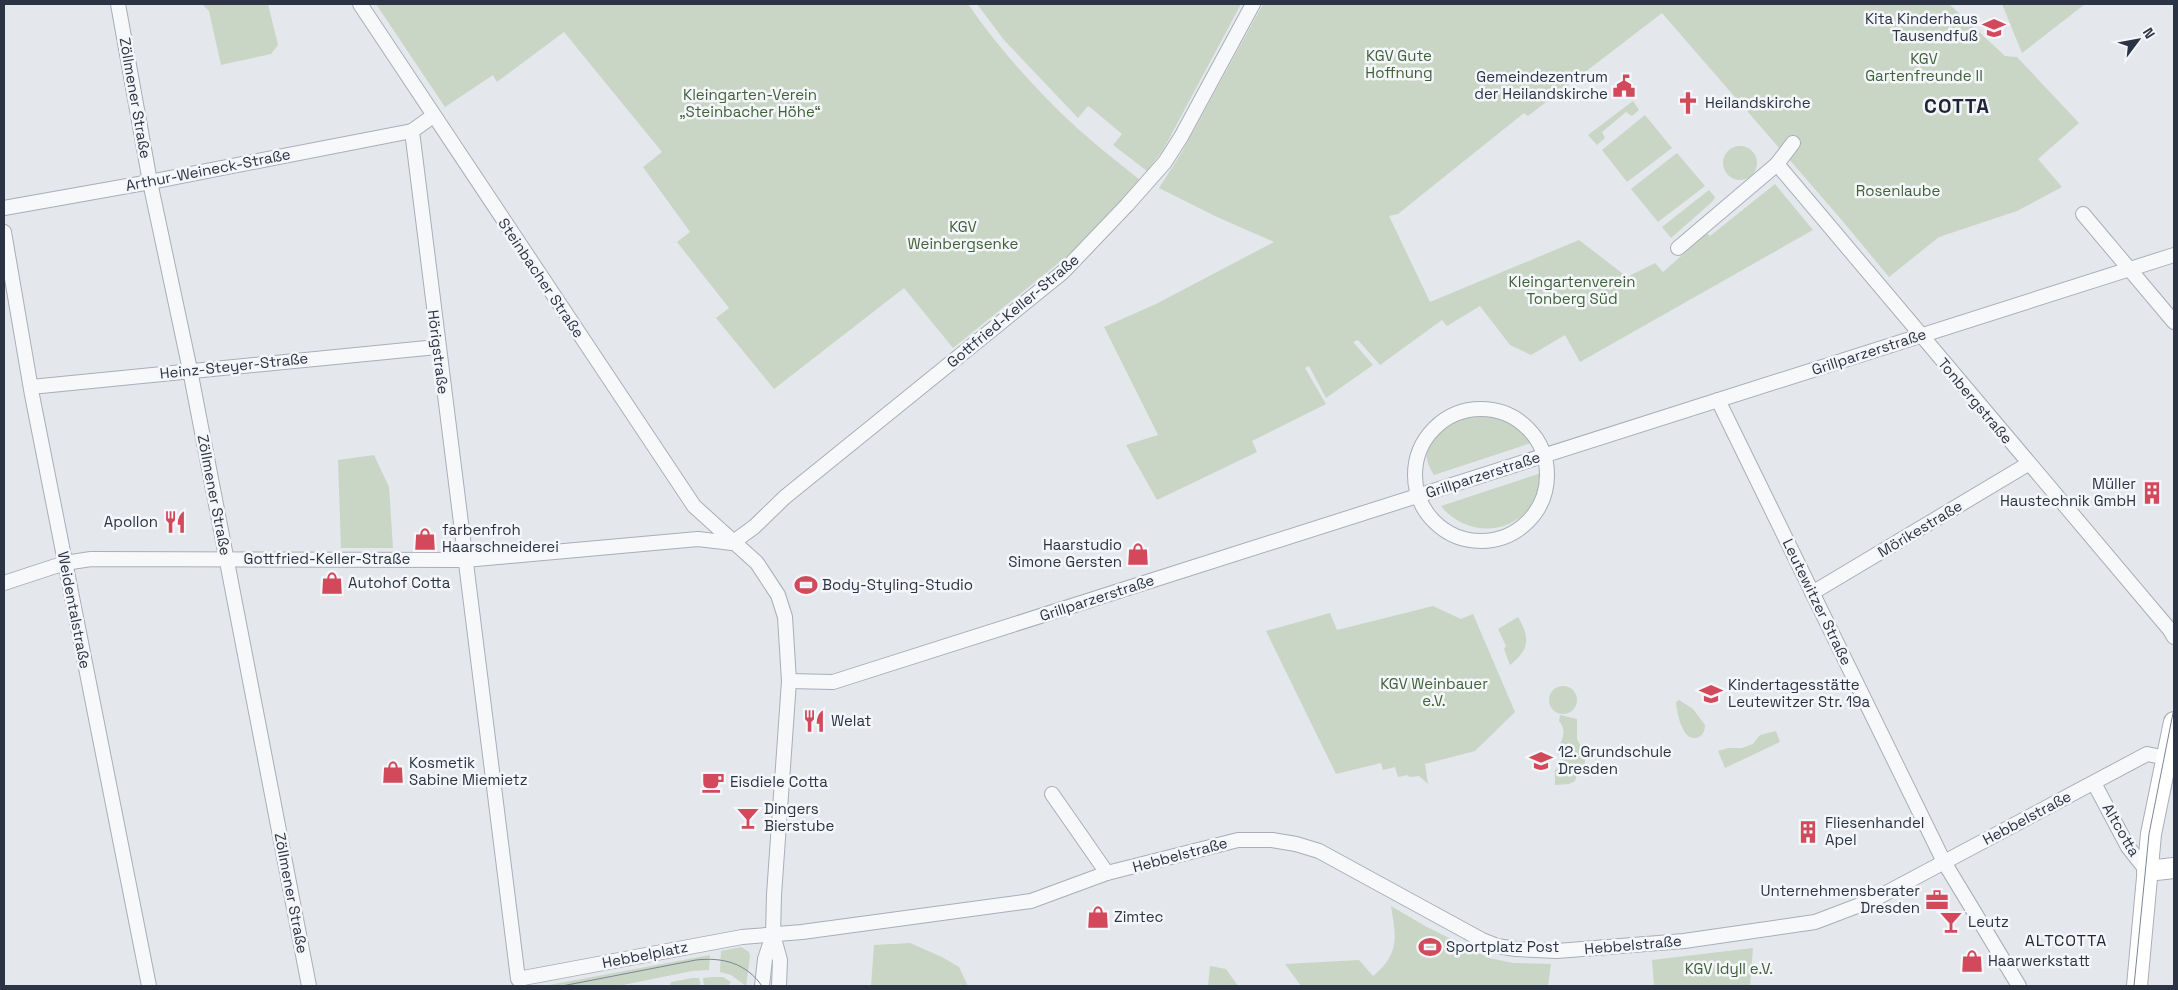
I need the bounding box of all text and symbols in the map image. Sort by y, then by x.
place label: Kita Kinderhaus Tausendfuß [1865,9,1978,45]
school or university icon: Kita Kinderhaus Tausendfuß [1981,15,2007,41]
north arrow [2113,15,2163,65]
text: N [2139,24,2159,42]
street label: Zöllmener Straße [115,36,156,160]
park label: KGV Gute Hoffnung [1365,46,1433,82]
park label: KGV Gartenfreunde II [1865,49,1983,85]
place label: Gemeindezentrum der Heilandskirche [1474,67,1608,103]
public building icon: Gemeindezentrum der Heilandskirche [1611,73,1637,99]
park label: Kleingarten-Verein „Steinbacher Höhe“ [679,85,821,121]
church icon: Heilandskirche [1675,90,1701,116]
place label: Heilandskirche [1705,93,1811,112]
district label: COTTA [1924,93,1990,119]
street label: Arthur-Weineck-Straße [124,144,292,195]
park label: Rosenlaube [1856,181,1940,200]
street label: Steinbacher Straße [494,214,589,341]
park label: KGV Weinbergsenke [908,217,1018,253]
street label: Gottfried-Keller-Straße [943,250,1083,371]
park label: Kleingartenverein Tonberg Süd [1509,272,1635,308]
street label: Hörigstraße [424,309,453,395]
street label: Grillparzerstraße [1809,324,1929,379]
street label: Heinz-Steyer-Straße [159,348,309,383]
street label: Tonbergstraße [1934,354,2017,448]
street label: Zöllmener Straße [193,433,236,557]
street label: Grillparzerstraße [1423,447,1543,502]
place label: Müller Haustechnik GmbH [2000,474,2136,510]
building icon: Müller Haustechnik GmbH [2139,480,2165,506]
street label: Mörikestraße [1874,496,1965,561]
restaurant icon: Apollon [162,509,188,535]
place label: Apollon [104,512,158,531]
place label: farbenfroh Haarschneiderei [442,520,559,556]
shop icon: farbenfroh Haarschneiderei [412,526,438,552]
place label: Haarstudio Simone Gersten [1008,535,1122,571]
street label: Leutewitzer Straße [1779,535,1856,668]
shop icon: Haarstudio Simone Gersten [1125,541,1151,567]
street label: Gottfried-Keller-Straße [244,549,410,568]
street label: Weidentalstraße [54,550,95,670]
shop icon: Autohof Cotta [319,570,345,596]
street label: Grillparzerstraße [1037,570,1157,625]
sports icon: Body-Styling-Studio [793,572,819,598]
place label: Autohof Cotta [348,573,451,592]
place label: Body-Styling-Studio [822,575,973,594]
park label: KGV Weinbauer e.V. [1380,674,1488,710]
place label: Kindertagesstätte Leutewitzer Str. 19a [1728,675,1870,711]
school or university icon: Kindertagesstätte Leutewitzer Str. 19a [1698,681,1724,707]
restaurant icon: Welat [801,708,827,734]
place label: Welat [831,711,872,730]
place label: 12. Grundschule Dresden [1558,742,1672,778]
school or university icon: 12. Grundschule Dresden [1528,748,1554,774]
place label: Kosmetik Sabine Miemietz [409,753,528,789]
shop icon: Kosmetik Sabine Miemietz [380,759,406,785]
cafe icon: Eisdiele Cotta [700,769,726,795]
place label: Eisdiele Cotta [730,772,828,791]
street label: Hebbelstraße [1979,786,2074,849]
place label: Dingers Bierstube [764,799,834,835]
street label: Altcotta [2099,800,2144,860]
bar icon: Dingers Bierstube [735,805,761,831]
place label: Fliesenhandel Apel [1825,813,1925,849]
building icon: Fliesenhandel Apel [1795,819,1821,845]
street label: Zöllmener Straße [270,831,313,955]
street label: Hebbelstraße [1130,833,1230,876]
place label: Unternehmensberater Dresden [1760,881,1920,917]
office icon: Unternehmensberater Dresden [1924,887,1950,913]
shop icon: Zimtec [1085,904,1111,930]
place label: Zimtec [1114,907,1164,926]
bar icon: Leutz [1938,909,1964,935]
place label: Leutz [1968,912,2009,931]
district label: ALTCOTTA [2025,930,2107,951]
street label: Hebbelstraße [1584,931,1682,958]
sports icon: Sportplatz Post [1417,934,1443,960]
street label: Hebbelplatz [600,937,689,972]
place label: Sportplatz Post [1446,937,1560,956]
shop icon: Haarwerkstatt [1959,948,1985,974]
place label: Haarwerkstatt [1988,951,2090,970]
park label: KGV Idyll e.V. [1685,959,1773,978]

